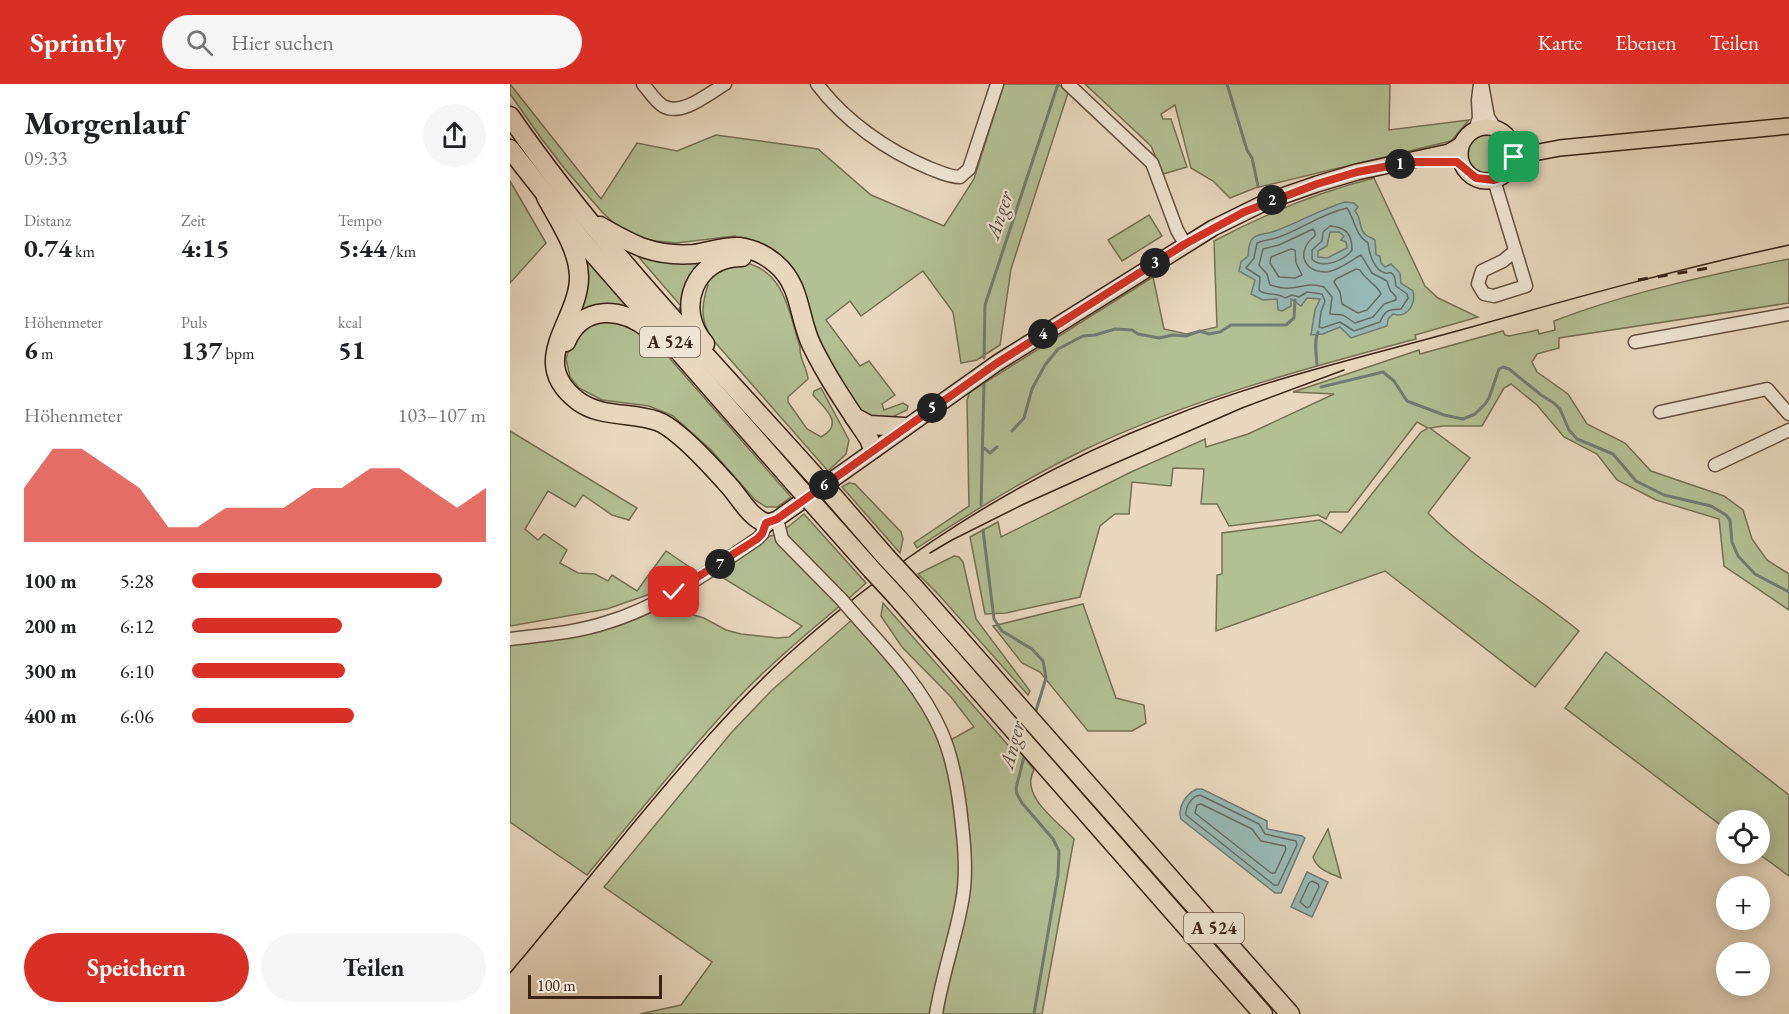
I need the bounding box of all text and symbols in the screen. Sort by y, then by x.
search box [162,15,582,69]
text: Sprintly [30,24,126,60]
icon: search [183,26,216,59]
text: Hier suchen [231,28,334,57]
text: Karte [1538,29,1582,56]
text: Ebenen [1615,29,1676,56]
text: Teilen [1709,29,1759,56]
text: Morgenlauf [24,101,186,144]
button: share [423,104,486,167]
pin [1488,131,1539,182]
icon: arrive [1497,140,1530,173]
text: 09:33 [24,145,67,171]
pin: 1 [1385,149,1415,179]
text: 1 [1396,153,1404,174]
pin: 2 [1257,185,1287,215]
water label: Anger [978,187,1019,244]
text: 2 [1268,189,1276,210]
text: Distanz [24,210,71,231]
text: Zeit [181,210,206,231]
text: Tempo [338,210,382,231]
text: 0.74 [24,231,72,265]
text: 4:15 [181,231,230,265]
text: 5:44 [338,231,387,265]
text: km [72,241,95,262]
text: /km [387,241,416,262]
pin: 3 [1140,248,1170,278]
text: 3 [1151,252,1159,273]
text: Höhenmeter [24,312,103,333]
text: Puls [181,312,207,333]
text: kcal [338,312,362,333]
pin: 4 [1028,319,1058,349]
text: 4 [1039,323,1047,344]
road number: A 524 [640,327,700,357]
text: 6 [24,333,38,367]
text: 137 [181,333,222,367]
text: 51 [338,333,366,367]
text: m [38,343,53,364]
text: bpm [222,343,254,364]
pin: 5 [917,393,947,423]
text: 5 [928,397,936,418]
text: Höhenmeter [24,402,123,428]
text: 103–107 m [398,402,486,428]
pin: 6 [809,470,839,500]
text: 6 [820,474,828,495]
pin: 7 [705,549,735,579]
text: 7 [716,553,724,574]
pin [648,566,699,617]
text: 100 m [24,568,77,594]
text: 5:28 [120,568,154,594]
icon: check [657,575,690,608]
text: 200 m [24,613,77,639]
text: 6:12 [120,613,154,639]
text: 300 m [24,658,77,684]
text: 6:10 [120,658,154,684]
text: 400 m [24,703,77,729]
text: 6:06 [120,703,154,729]
water label: Anger [992,717,1031,774]
map controls [1716,810,1770,996]
button: locate [1716,810,1770,864]
button: + [1716,876,1770,930]
road number: A 524 [1184,913,1244,943]
button: Speichern [24,933,249,1002]
button: Teilen [261,933,486,1002]
button: − [1716,942,1770,996]
scale bar [528,972,662,1000]
text: 100 m [537,975,576,996]

